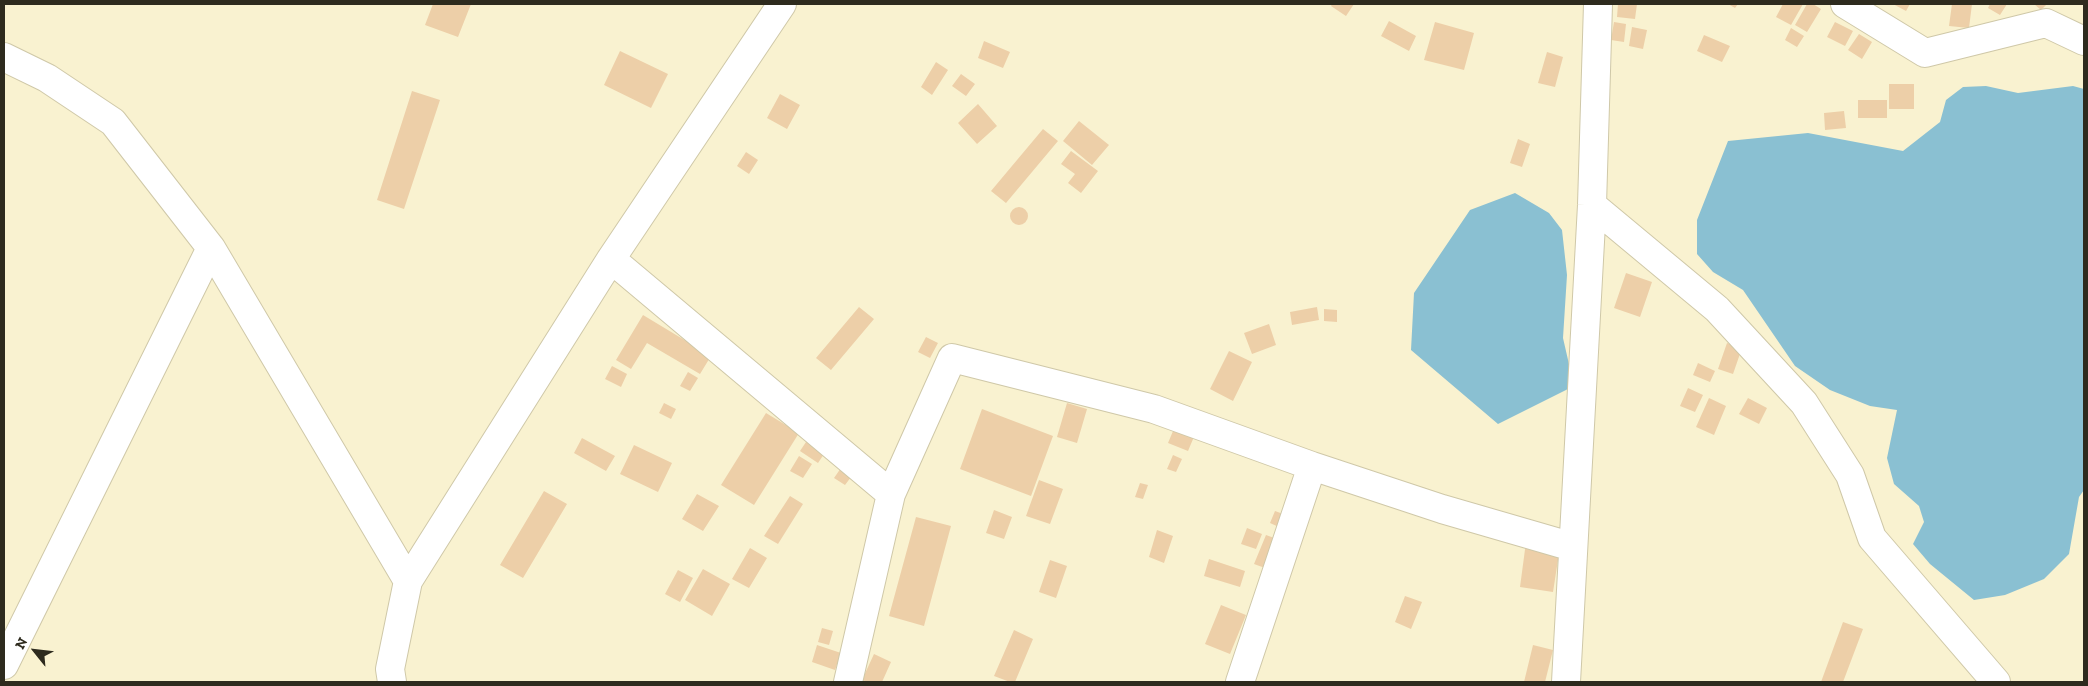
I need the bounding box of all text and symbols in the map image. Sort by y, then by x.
north arrow [10,626,60,676]
text: N [11,635,31,652]

